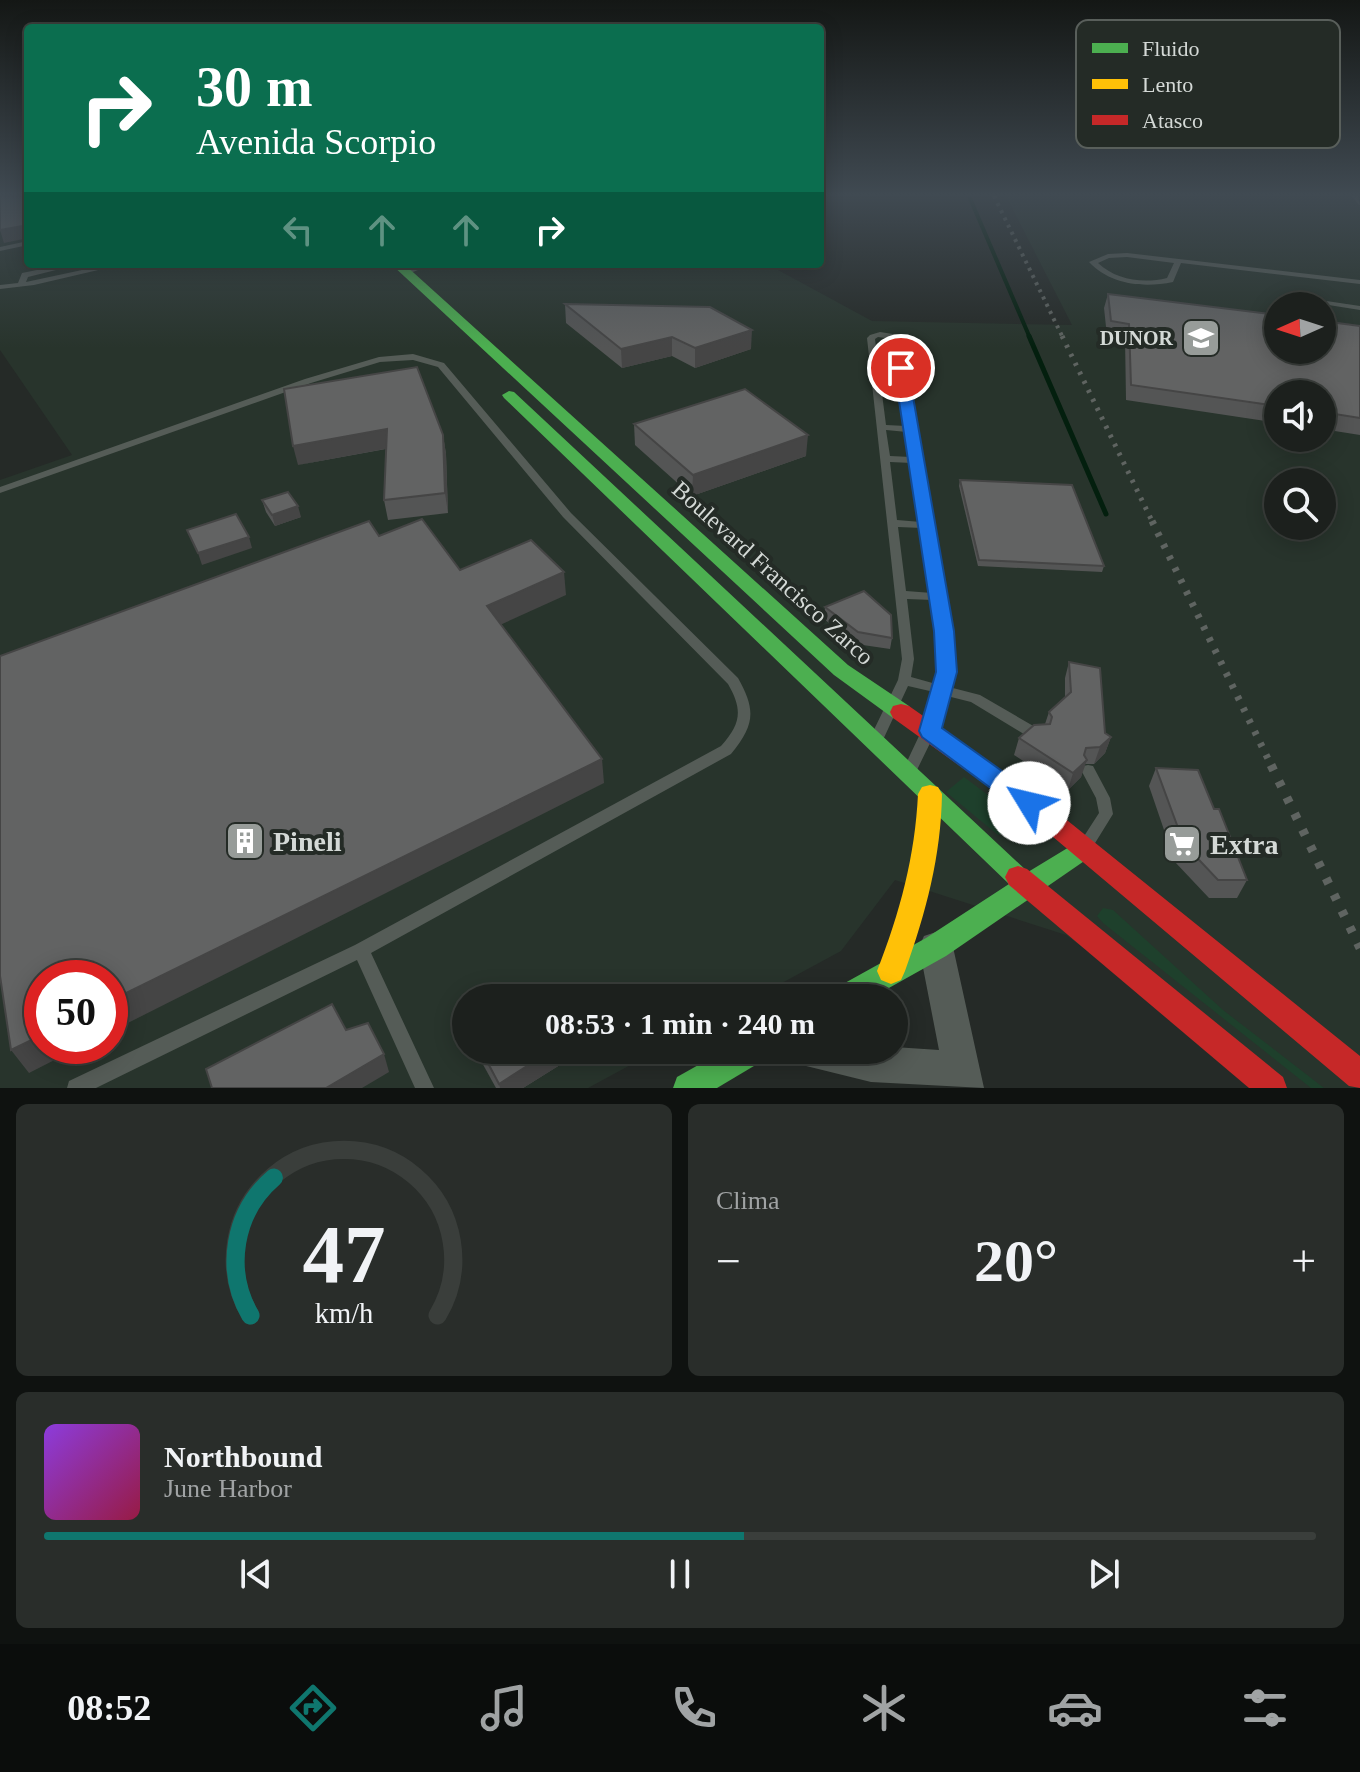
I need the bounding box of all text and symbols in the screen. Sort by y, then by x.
legend [1076,20,1340,148]
text: Fluido [1142,36,1199,61]
icon: right [64,56,168,160]
text: 30 m [196,56,313,118]
text: Lento [1142,72,1193,97]
text: Atasco [1142,108,1203,133]
text: Avenida Scorpio [196,122,436,162]
icon: left [276,208,320,252]
icon: ahead [360,208,404,252]
icon: ahead [444,208,488,252]
icon: right [528,208,572,252]
north arrow [1264,292,1336,364]
map controls [1264,292,1336,540]
school or university icon: DUNOR [1180,317,1222,359]
place label: DUNOR [1100,327,1174,349]
pin [867,334,935,402]
icon: arrive [879,346,923,390]
button: sound [1264,380,1336,452]
button: search [1264,468,1336,540]
street label: Boulevard Francisco Zarco [667,476,879,670]
position arrow [987,761,1071,845]
building icon: Pineli [224,820,266,862]
supermarket icon: Extra [1161,823,1203,865]
place label: Pineli [273,826,342,857]
place label: Extra [1210,829,1278,860]
speed limit sign: 50 [24,960,128,1064]
text: 08:53 · 1 min · 240 m [545,1007,815,1040]
text: Clima [716,1186,780,1215]
text: 47 [302,1208,386,1300]
text: 20° [974,1228,1058,1294]
text: − [716,1237,741,1286]
text: + [1291,1237,1316,1286]
text: km/h [315,1298,373,1329]
text: Northbound [164,1440,322,1473]
text: June Harbor [164,1474,292,1503]
icon: previous [234,1552,278,1596]
icon: pause [658,1552,702,1596]
icon: next [1082,1552,1126,1596]
icon: directions [285,1680,341,1736]
icon: music [476,1680,532,1736]
icon: phone [666,1680,722,1736]
icon: climate [856,1680,912,1736]
icon: car [1047,1680,1103,1736]
icon: filters [1237,1680,1293,1736]
text: 08:52 [67,1688,151,1728]

